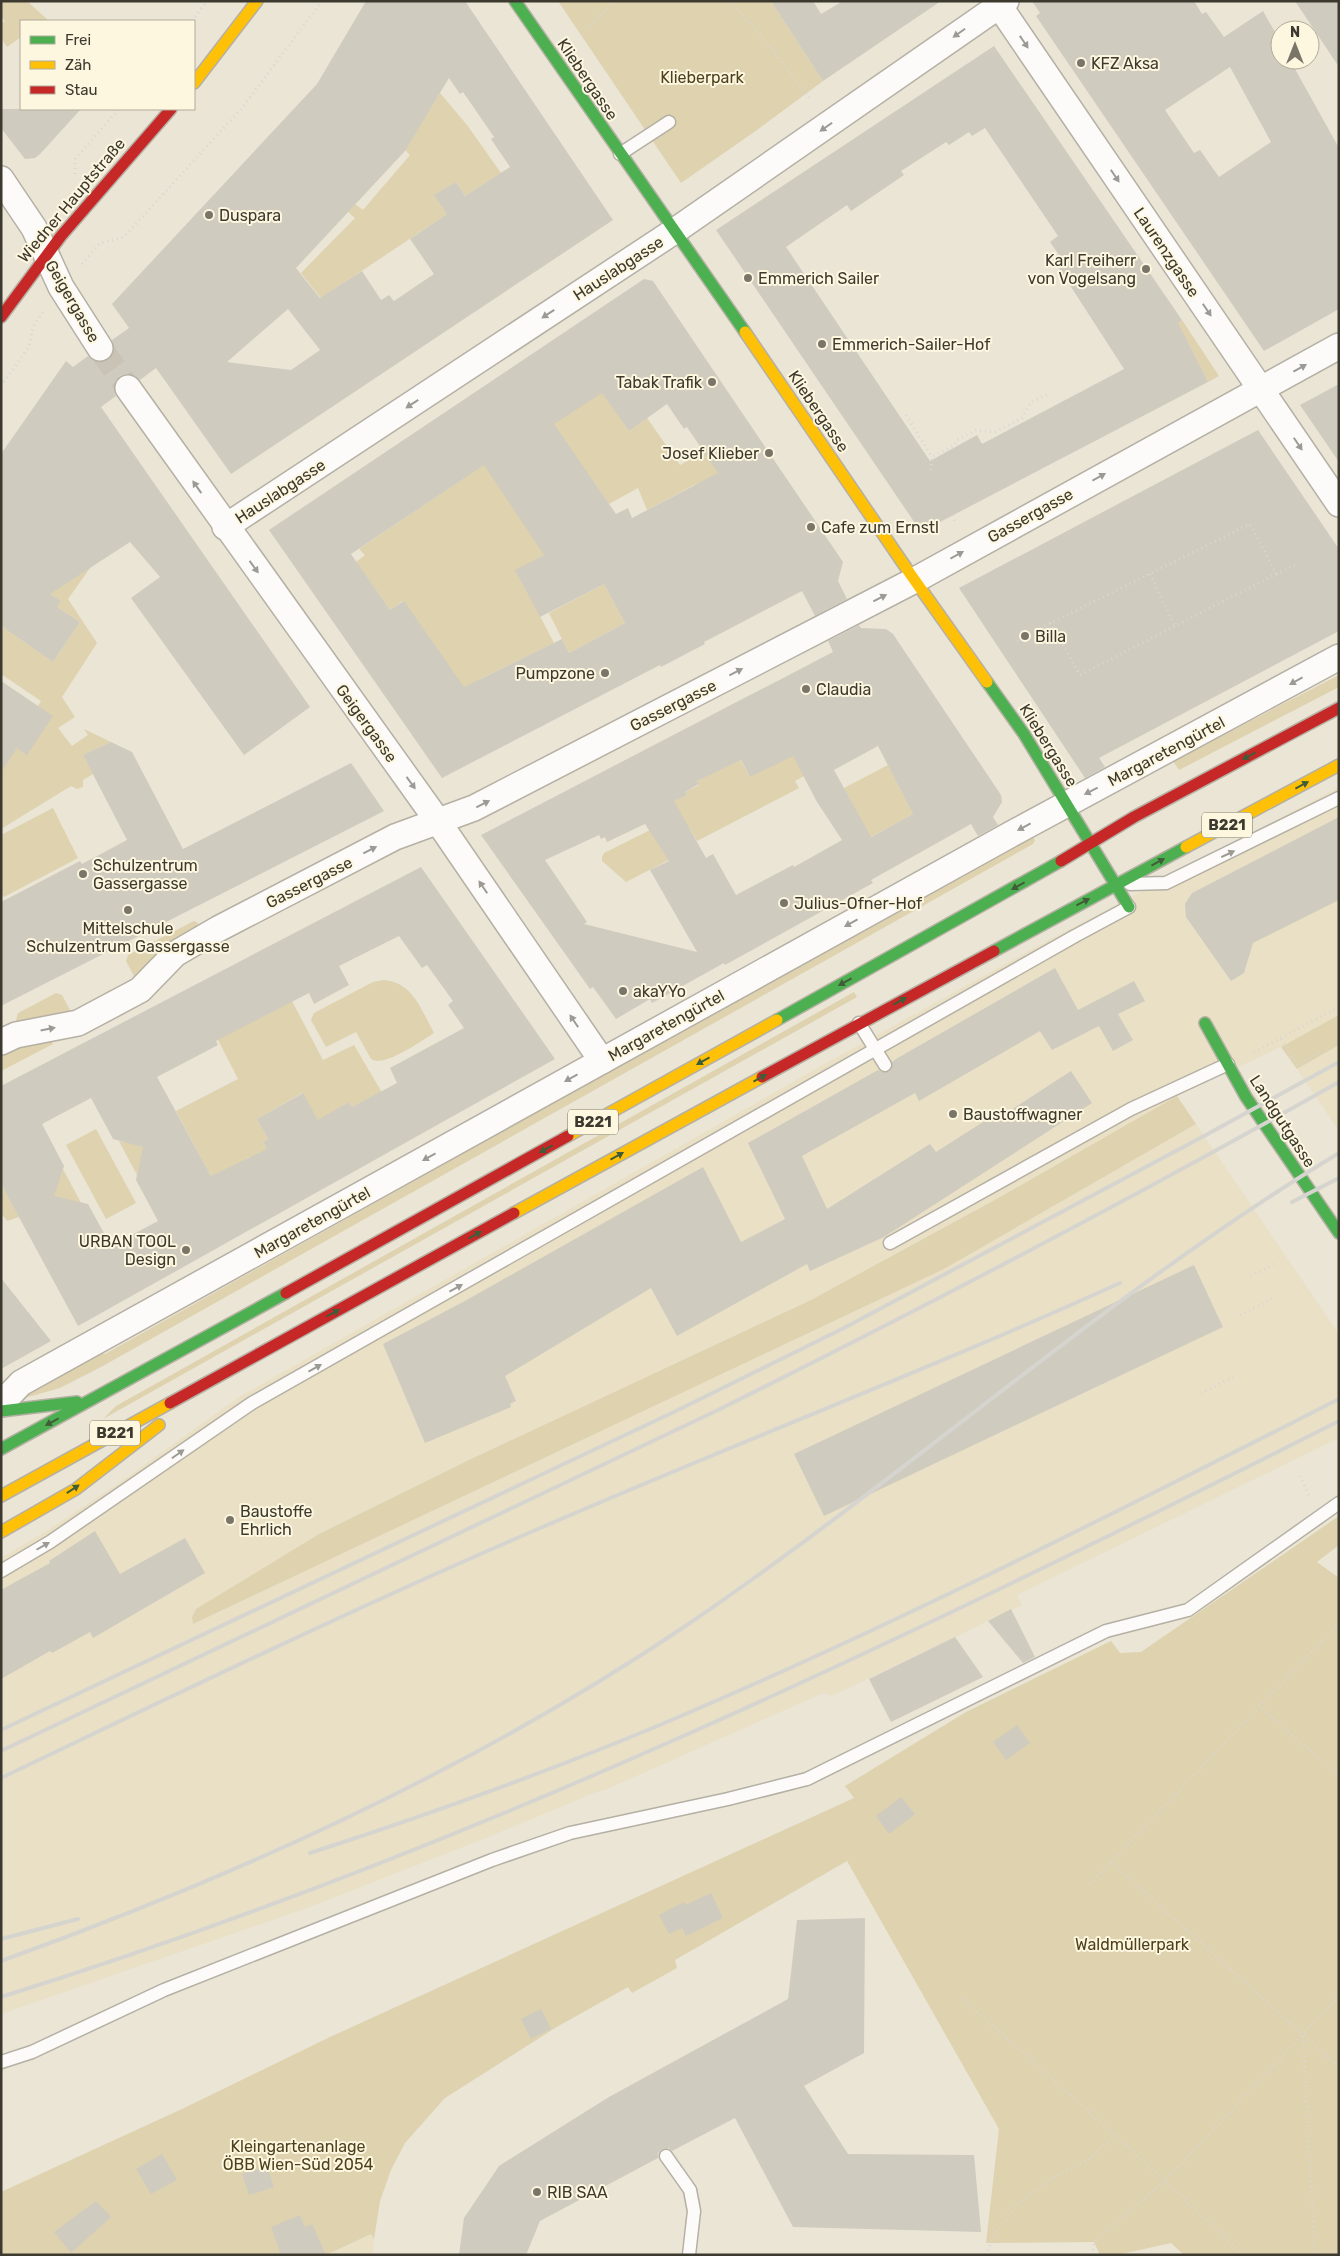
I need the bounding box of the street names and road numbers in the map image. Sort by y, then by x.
street label: Kliebergasse [553,35,622,124]
street label: Wiedner Hauptstraße [14,134,129,266]
street label: Laurenzgasse [1130,204,1203,301]
street label: Hauslabgasse [570,232,667,305]
street label: Geigergasse [41,257,104,346]
street label: Kliebergasse [784,367,853,456]
street label: Hauslabgasse [232,455,329,528]
street label: Gassergasse [984,484,1076,547]
street label: Gassergasse [627,675,720,735]
street label: Geigergasse [332,681,401,766]
street label: Kliebergasse [1016,700,1082,790]
street label: Margaretengürtel [1104,713,1228,790]
road number: B221 [1202,812,1252,838]
street label: Gassergasse [263,852,356,912]
street label: Margaretengürtel [605,986,728,1065]
street label: Landgutgasse [1246,1072,1319,1171]
road number: B221 [568,1110,618,1134]
street label: Margaretengürtel [251,1183,374,1262]
road number: B221 [90,1420,140,1446]

